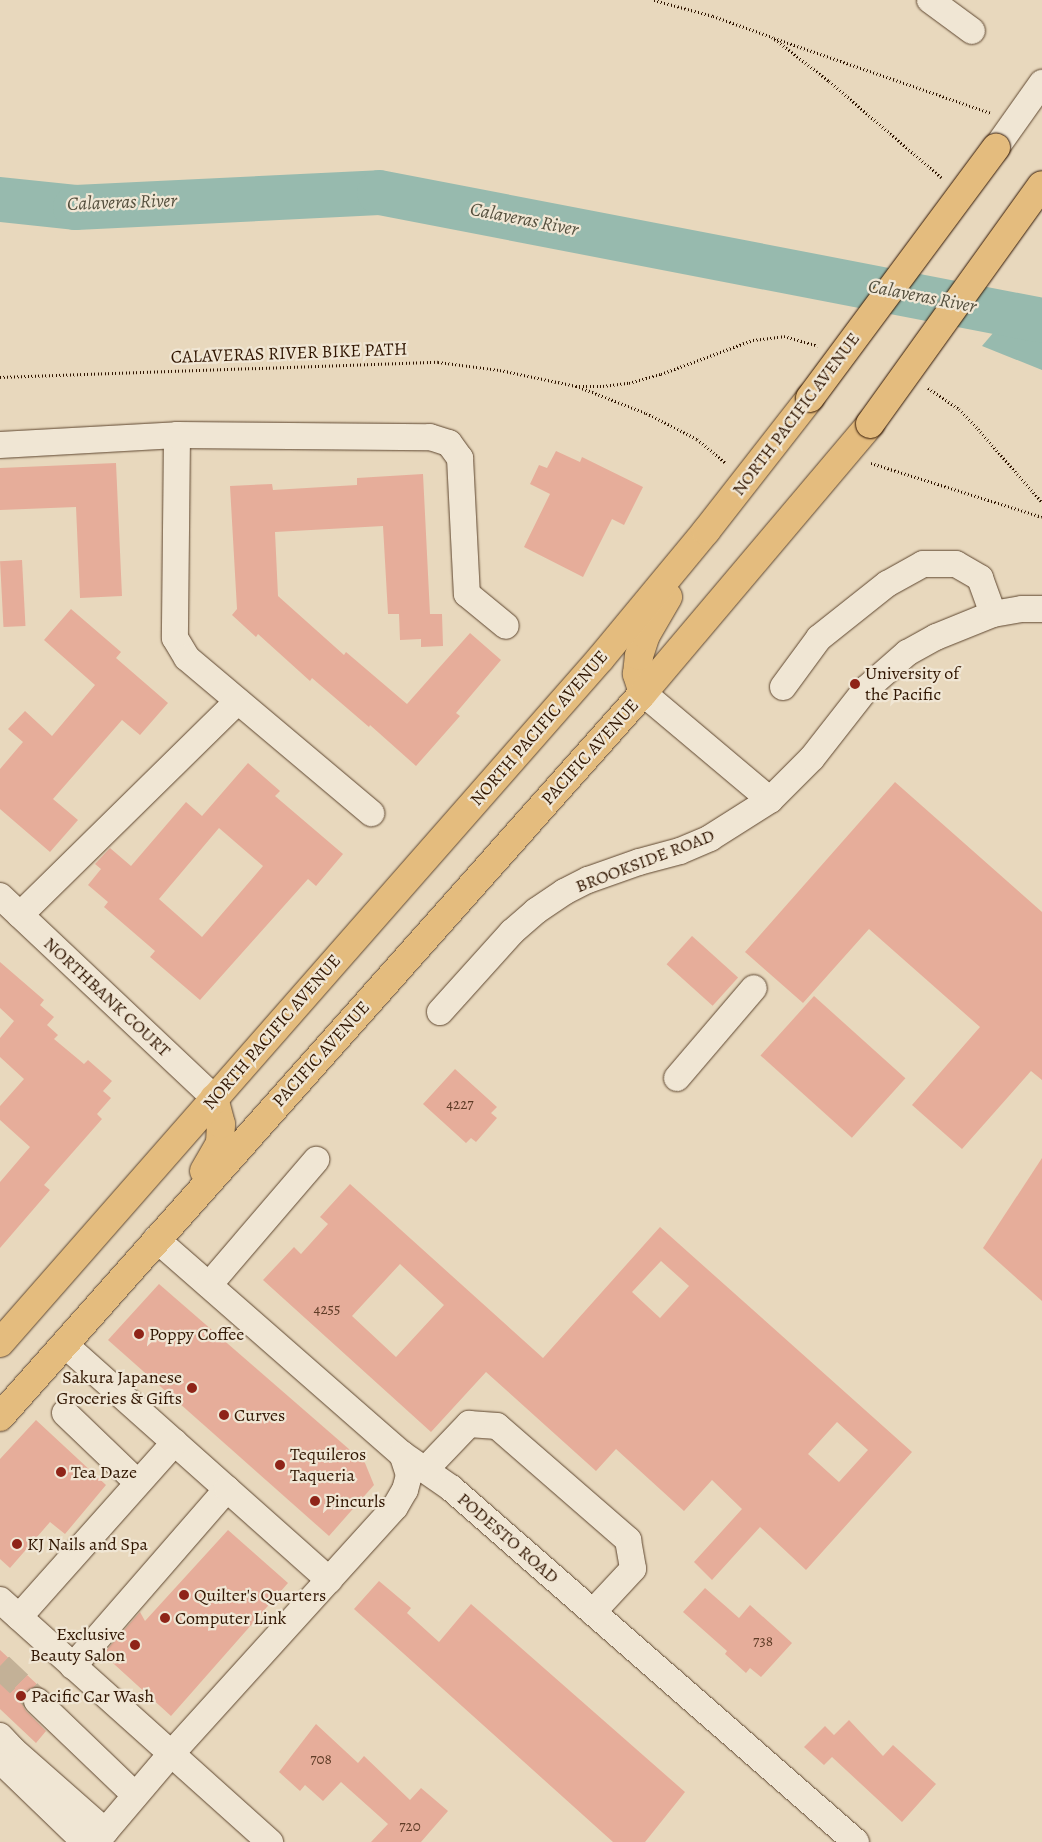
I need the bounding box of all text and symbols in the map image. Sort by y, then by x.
water label: Calaveras River [67,190,177,216]
water label: Calaveras River [468,198,580,242]
water label: Calaveras River [866,275,978,319]
street label: NORTH PACIFIC AVENUE [728,328,864,500]
street label: CALAVERAS RIVER BIKE PATH [170,338,408,368]
street label: NORTH PACIFIC AVENUE [466,646,612,810]
place label: University of the Pacific [865,663,959,706]
marker: University of the Pacific [849,678,861,690]
street label: PACIFIC AVENUE [537,694,643,810]
street label: BROOKSIDE ROAD [573,825,717,897]
street label: NORTHBANK COURT [39,933,175,1061]
street label: NORTH PACIFIC AVENUE [199,950,345,1114]
street label: PACIFIC AVENUE [268,996,374,1112]
house number: 4227 [446,1096,474,1114]
house number: 4255 [314,1301,340,1319]
place label: Poppy Coffee [149,1323,244,1345]
marker: Poppy Coffee [133,1328,145,1340]
place label: Sakura Japanese Groceries & Gifts [57,1367,182,1410]
marker: Sakura Japanese Groceries & Gifts [186,1382,198,1394]
place label: Curves [234,1404,285,1426]
marker: Curves [218,1409,230,1421]
place label: Tequileros Taqueria [290,1444,366,1486]
marker: Tequileros Taqueria [274,1459,286,1471]
place label: Tea Daze [71,1461,137,1483]
marker: Tea Daze [55,1466,67,1478]
street label: PODESTO ROAD [453,1488,563,1588]
place label: Pincurls [325,1490,386,1512]
marker: Pincurls [309,1495,321,1507]
place label: KJ Nails and Spa [27,1533,148,1555]
marker: KJ Nails and Spa [11,1538,23,1550]
place label: Quilter's Quarters [194,1584,326,1606]
marker: Quilter's Quarters [178,1589,190,1601]
place label: Computer Link [175,1607,287,1629]
marker: Computer Link [159,1612,171,1624]
place label: Exclusive Beauty Salon [30,1624,125,1666]
house number: 738 [753,1633,773,1651]
marker: Exclusive Beauty Salon [129,1639,141,1651]
place label: Pacific Car Wash [31,1685,154,1707]
marker: Pacific Car Wash [15,1690,27,1702]
house number: 708 [310,1751,332,1769]
house number: 720 [399,1818,421,1836]

